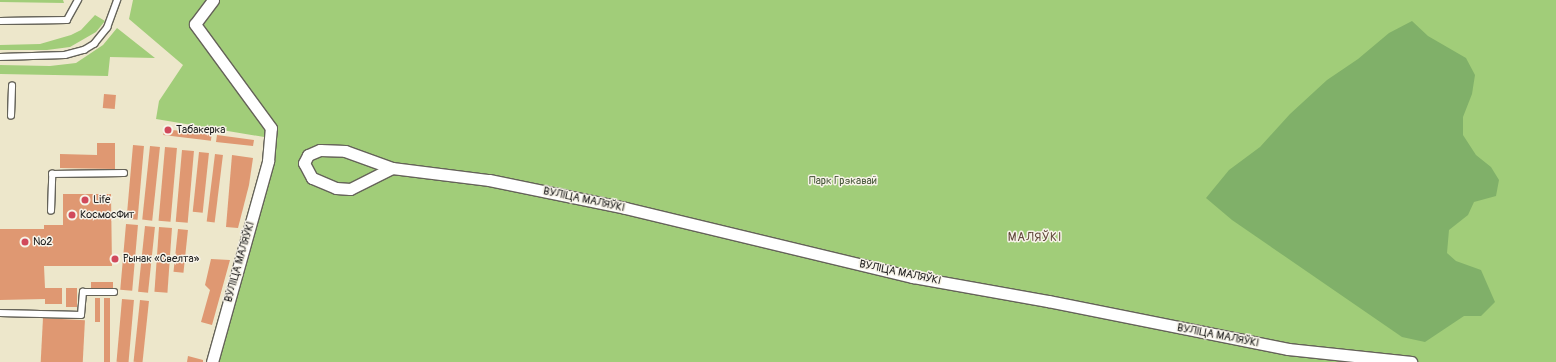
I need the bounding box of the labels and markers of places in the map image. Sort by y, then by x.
place label: Табакерка [176,123,225,137]
marker: Табакерка [163,125,173,135]
place label: Life [93,193,110,207]
marker: Life [80,195,90,205]
place label: КосмосФит [80,208,134,222]
marker: КосмосФит [67,210,77,220]
place label: №2 [33,235,52,249]
marker: №2 [20,237,30,247]
place label: Рынак «Свелта» [123,252,199,266]
marker: Рынак «Свелта» [110,254,120,264]

